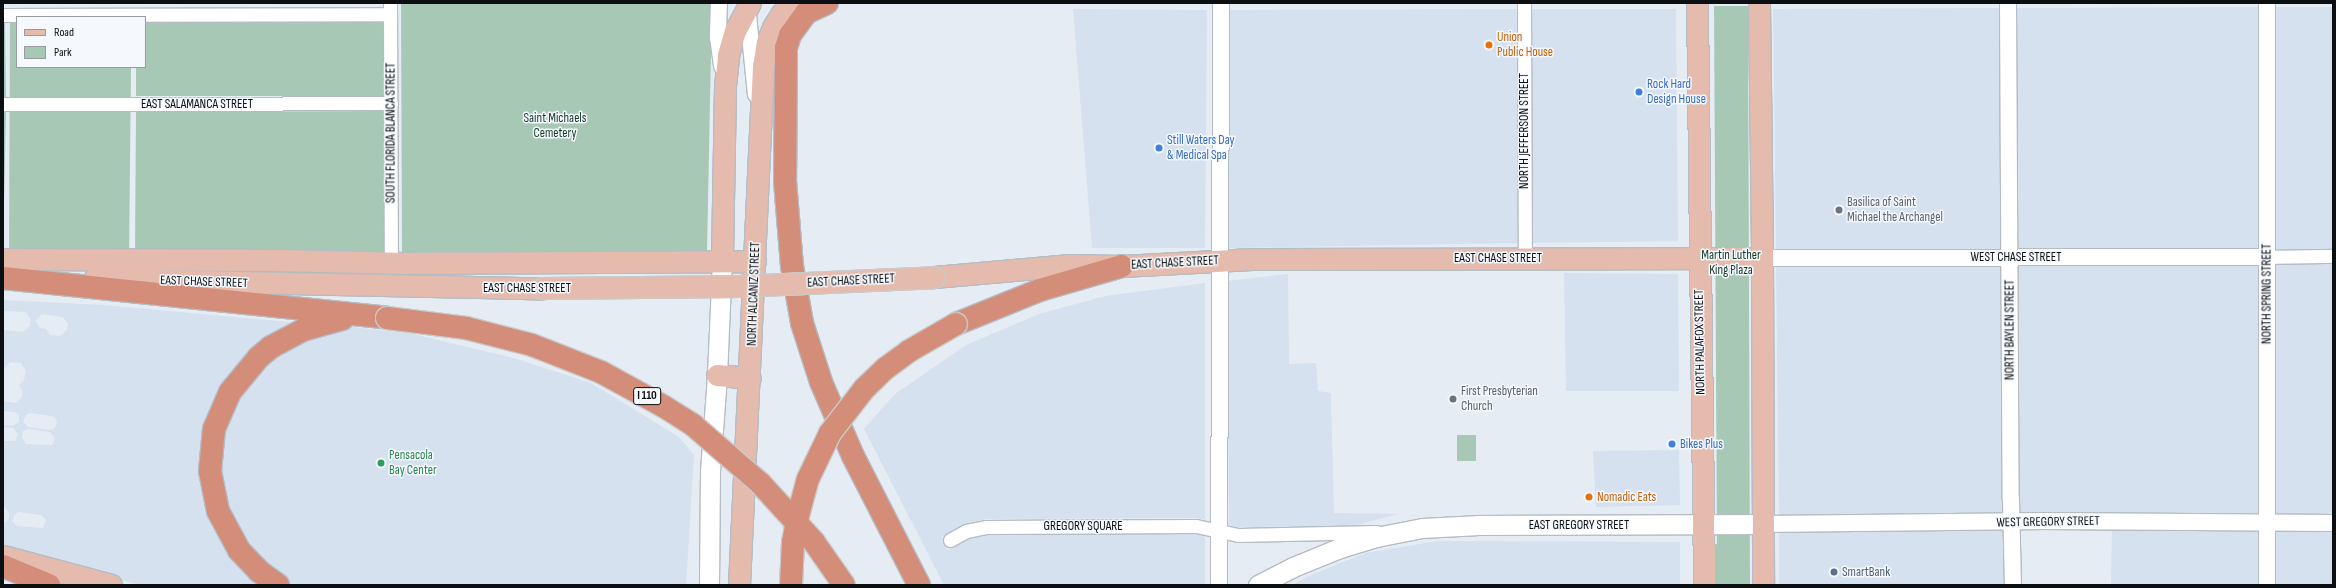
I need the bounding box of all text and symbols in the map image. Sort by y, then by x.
legend [16,16,146,68]
text: Road [54,25,74,40]
place label: Union Public House [1497,30,1553,61]
marker: Union Public House [1484,40,1494,50]
text: Park [54,45,72,60]
street label: SOUTH FLORIDA BLANCA STREET [383,63,399,203]
street label: NORTH JEFFERSON STREET [1516,73,1532,189]
place label: Rock Hard Design House [1647,77,1706,108]
marker: Rock Hard Design House [1634,87,1644,97]
street label: EAST SALAMANCA STREET [141,96,253,112]
park label: Saint Michaels Cemetery [524,111,586,142]
place label: Still Waters Day & Medical Spa [1167,133,1235,164]
marker: Still Waters Day & Medical Spa [1154,143,1164,153]
place label: Basilica of Saint Michael the Archangel [1847,195,1943,226]
marker: Basilica of Saint Michael the Archangel [1834,205,1844,215]
street label: NORTH ALCANIZ STREET [744,242,764,346]
street label: NORTH SPRING STREET [2259,244,2275,344]
park label: Martin Luther King Plaza [1701,248,1761,279]
street label: WEST CHASE STREET [1971,249,2061,265]
street label: EAST CHASE STREET [1454,250,1542,266]
street label: EAST CHASE STREET [1131,253,1219,273]
street label: EAST CHASE STREET [807,271,895,291]
street label: EAST CHASE STREET [160,273,248,291]
street label: EAST CHASE STREET [483,280,571,296]
street label: NORTH BAYLEN STREET [2002,280,2018,380]
street label: NORTH PALAFOX STREET [1691,289,1709,395]
place label: First Presbyterian Church [1461,384,1538,415]
road number: I 110 [633,386,661,406]
marker: First Presbyterian Church [1448,394,1458,404]
place label: Bikes Plus [1680,436,1723,452]
marker: Bikes Plus [1667,439,1677,449]
place label: Pensacola Bay Center [389,448,437,479]
marker: Pensacola Bay Center [376,458,386,468]
place label: Nomadic Eats [1597,489,1656,505]
marker: Nomadic Eats [1584,492,1594,502]
street label: WEST GREGORY STREET [1996,513,2100,531]
street label: EAST GREGORY STREET [1529,517,1629,533]
street label: GREGORY SQUARE [1043,518,1123,534]
place label: SmartBank [1842,564,1890,580]
marker: SmartBank [1829,567,1839,577]

